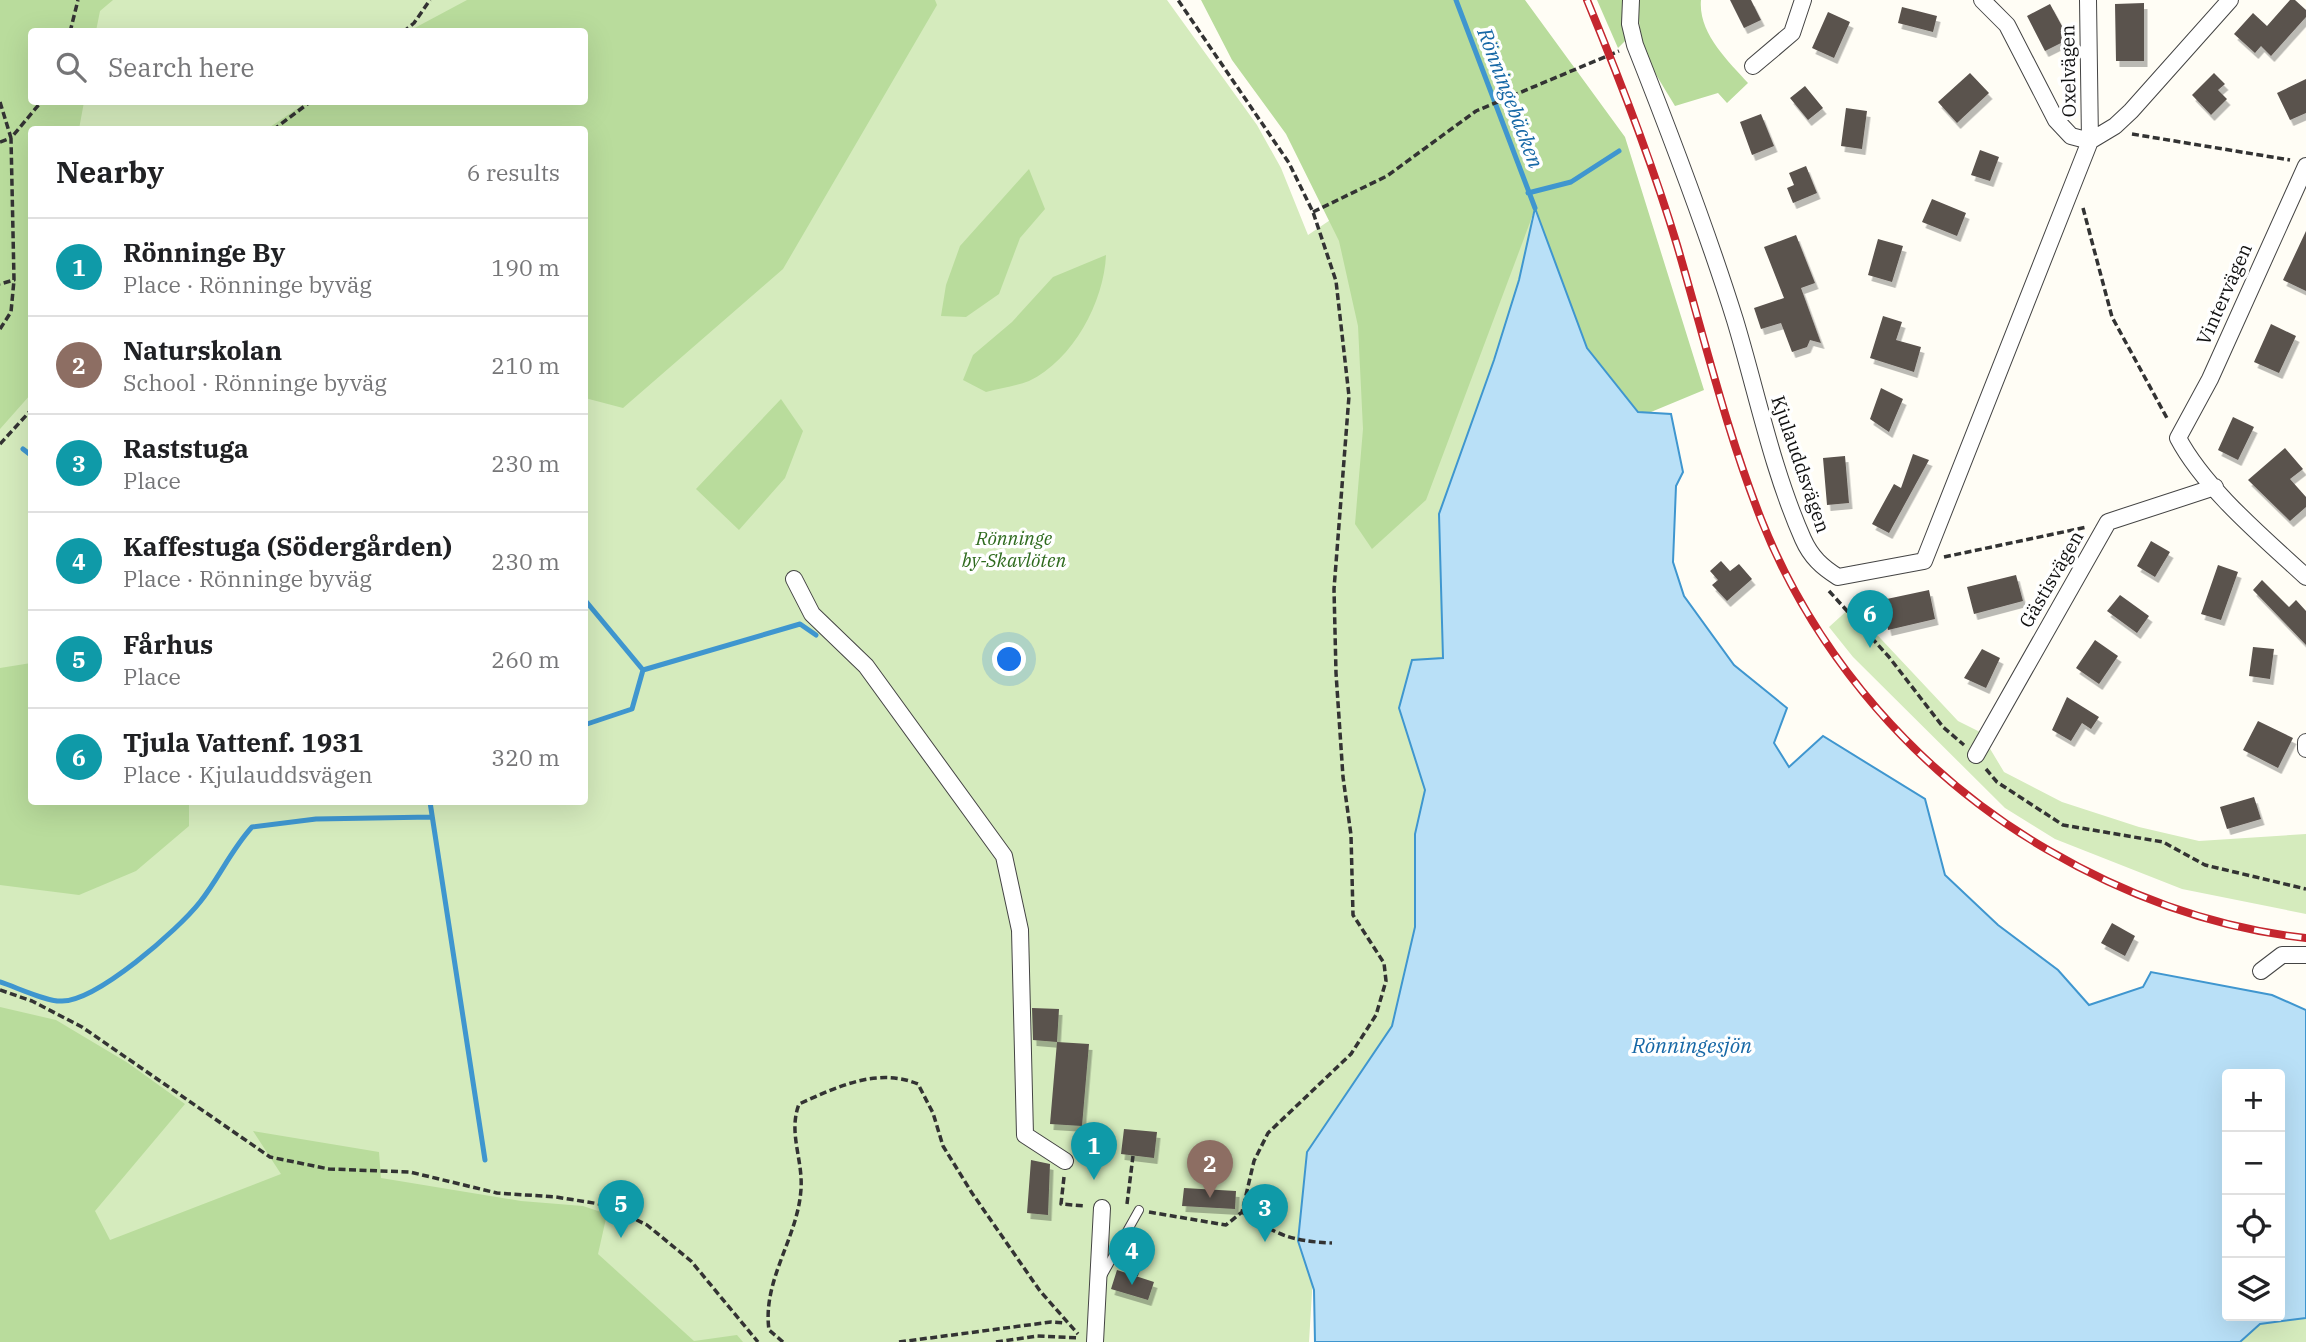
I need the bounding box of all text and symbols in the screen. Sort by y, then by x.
water label: Rönningebäcken [1471,23,1551,172]
street label: Oxelvägen [2055,25,2081,117]
search box [28,28,588,105]
icon: search [52,48,90,86]
text: Search here [108,50,254,84]
text: Nearby [56,152,164,191]
text: 6 results [467,157,560,187]
text: Rönninge By [123,235,285,269]
street label: Vintervägen [2191,239,2257,349]
text: 1 [72,252,86,282]
text: 190 m [491,252,560,282]
text: Place · Rönninge byväg [123,269,372,299]
text: Naturskolan [123,333,282,367]
text: 2 [72,350,86,380]
text: 210 m [491,350,560,380]
text: School · Rönninge byväg [123,367,387,397]
street label: Kjulauddsvägen [1766,392,1836,536]
text: Raststuga [123,431,249,465]
text: 3 [72,448,86,478]
text: 230 m [491,448,560,478]
text: Place [123,465,181,495]
park label: Rönninge by-Skavlöten [962,526,1066,572]
street label: Gästisvägen [2014,526,2088,632]
text: Kaffestuga (Södergården) [123,529,452,563]
text: 4 [72,546,86,576]
text: 230 m [491,546,560,576]
text: Place · Rönninge byväg [123,563,372,593]
pin: 6 [1847,590,1893,648]
text: Fårhus [123,627,213,661]
your location [992,642,1026,676]
text: 5 [72,644,86,674]
text: 260 m [491,644,560,674]
text: Place [123,661,181,691]
text: Tjula Vattenf. 1931 [123,725,364,759]
text: 6 [72,742,86,772]
text: 320 m [491,742,560,772]
text: Place · Kjulauddsvägen [123,759,373,789]
water label: Rönningesjön [1631,1031,1752,1059]
map controls [2222,1069,2285,1321]
button: + [2222,1069,2285,1132]
pin: 1 [1071,1122,1117,1180]
button: − [2222,1132,2285,1195]
pin: 2 [1187,1140,1233,1198]
pin: 5 [598,1180,644,1238]
pin: 3 [1242,1184,1288,1242]
button: locate [2222,1195,2285,1258]
pin: 4 [1109,1227,1155,1285]
button: layers [2222,1258,2285,1321]

